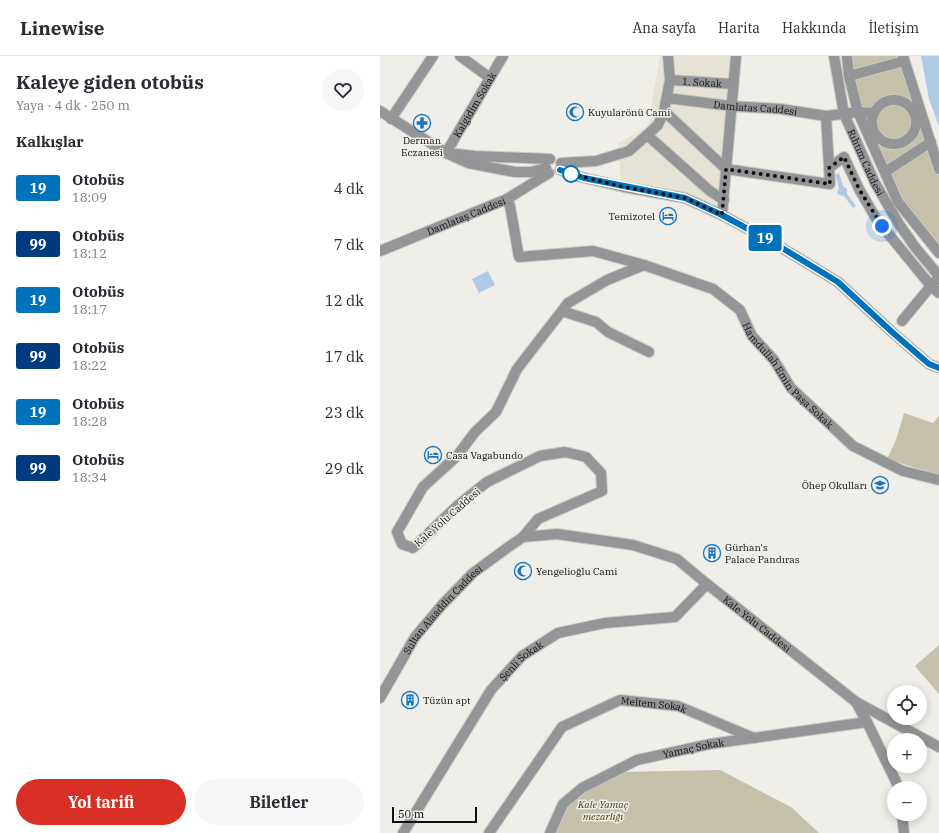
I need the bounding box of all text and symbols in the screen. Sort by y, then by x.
text: Linewise [20,16,104,40]
text: Ana sayfa [632,19,696,37]
text: Harita [718,19,760,37]
text: Hakkında [782,19,847,37]
text: İletişim [869,19,919,37]
button: heart [322,69,364,111]
text: Kaleye giden otobüs [16,70,204,94]
street label: Kalgidim Sokak [451,70,499,140]
street label: 1. Sokak [682,75,722,90]
text: Yaya · 4 dk · 250 m [16,97,130,114]
street label: Damlatas Caddesi [713,98,798,118]
mosque icon: Kuyularönü Cami [565,102,585,122]
place label: Kuyularönü Cami [588,106,671,119]
pharmacy icon: Derman Eczanesi [412,113,432,133]
street label: Rıhtım Caddesi [845,127,887,198]
text: Kalkışlar [16,132,84,151]
place label: Derman Eczanesi [401,134,443,159]
unlabelled marker [562,165,580,183]
text: Otobüs [72,170,124,189]
text: 19 [30,179,46,197]
text: 4 dk [334,179,364,198]
text: 18:09 [72,189,107,206]
street label: Damlataş Caddesi [425,194,508,238]
hotel icon: Temizotel [658,206,678,226]
place label: Temizotel [608,210,655,223]
your location [872,216,892,236]
line badge: 19 [747,225,783,251]
text: Otobüs [72,226,124,245]
text: 19 [757,229,773,247]
text: 99 [30,235,46,253]
text: 7 dk [334,235,364,254]
text: 18:12 [72,245,107,262]
text: Otobüs [72,282,124,301]
text: 19 [30,291,46,309]
text: 12 dk [325,291,364,310]
text: 18:17 [72,301,107,318]
street label: Hamdullah Emin Paşa Sokak [740,320,836,432]
text: Otobüs [72,338,124,357]
text: 99 [30,347,46,365]
text: 17 dk [325,347,364,366]
text: 18:22 [72,357,107,374]
text: Otobüs [72,394,124,413]
text: 19 [30,403,46,421]
text: 23 dk [325,403,364,422]
text: 18:28 [72,413,107,430]
hotel icon: Casa Vagabundo [423,445,443,465]
place label: Casa Vagabundo [446,449,523,462]
text: Otobüs [72,450,124,469]
text: 99 [30,459,46,477]
text: 29 dk [325,459,364,478]
text: 18:34 [72,469,107,486]
school or university icon: Öhep Okulları [870,475,890,495]
place label: Öhep Okulları [802,479,867,492]
street label: Kale Yolu Caddesi [412,485,483,550]
place label: Gürhan's Palace Pandıras [725,541,800,566]
building icon: Gürhan's Palace Pandıras [702,543,722,563]
mosque icon: Yengelioğlu Cami [513,561,533,581]
street label: Sultan Alaaddin Caddesi [400,562,485,657]
place label: Yengelioğlu Cami [536,565,617,578]
street label: Kale Yolu Caddesi [720,593,793,655]
street label: Şenli Sokak [496,638,546,684]
map controls [887,685,927,821]
button: locate [887,685,927,725]
building icon: Tüzün apt [400,690,420,710]
place label: Tüzün apt [423,694,471,707]
street label: Meltem Sokak [620,694,689,716]
button: + [887,733,927,773]
street label: Yamaç Sokak [662,736,725,761]
button: Yol tarifi [16,779,186,825]
button: Biletler [194,779,364,825]
button: − [887,781,927,821]
park label: Kale Yamaç mezarlığı [577,798,629,823]
scale bar [392,805,477,824]
text: 50 m [398,807,424,821]

